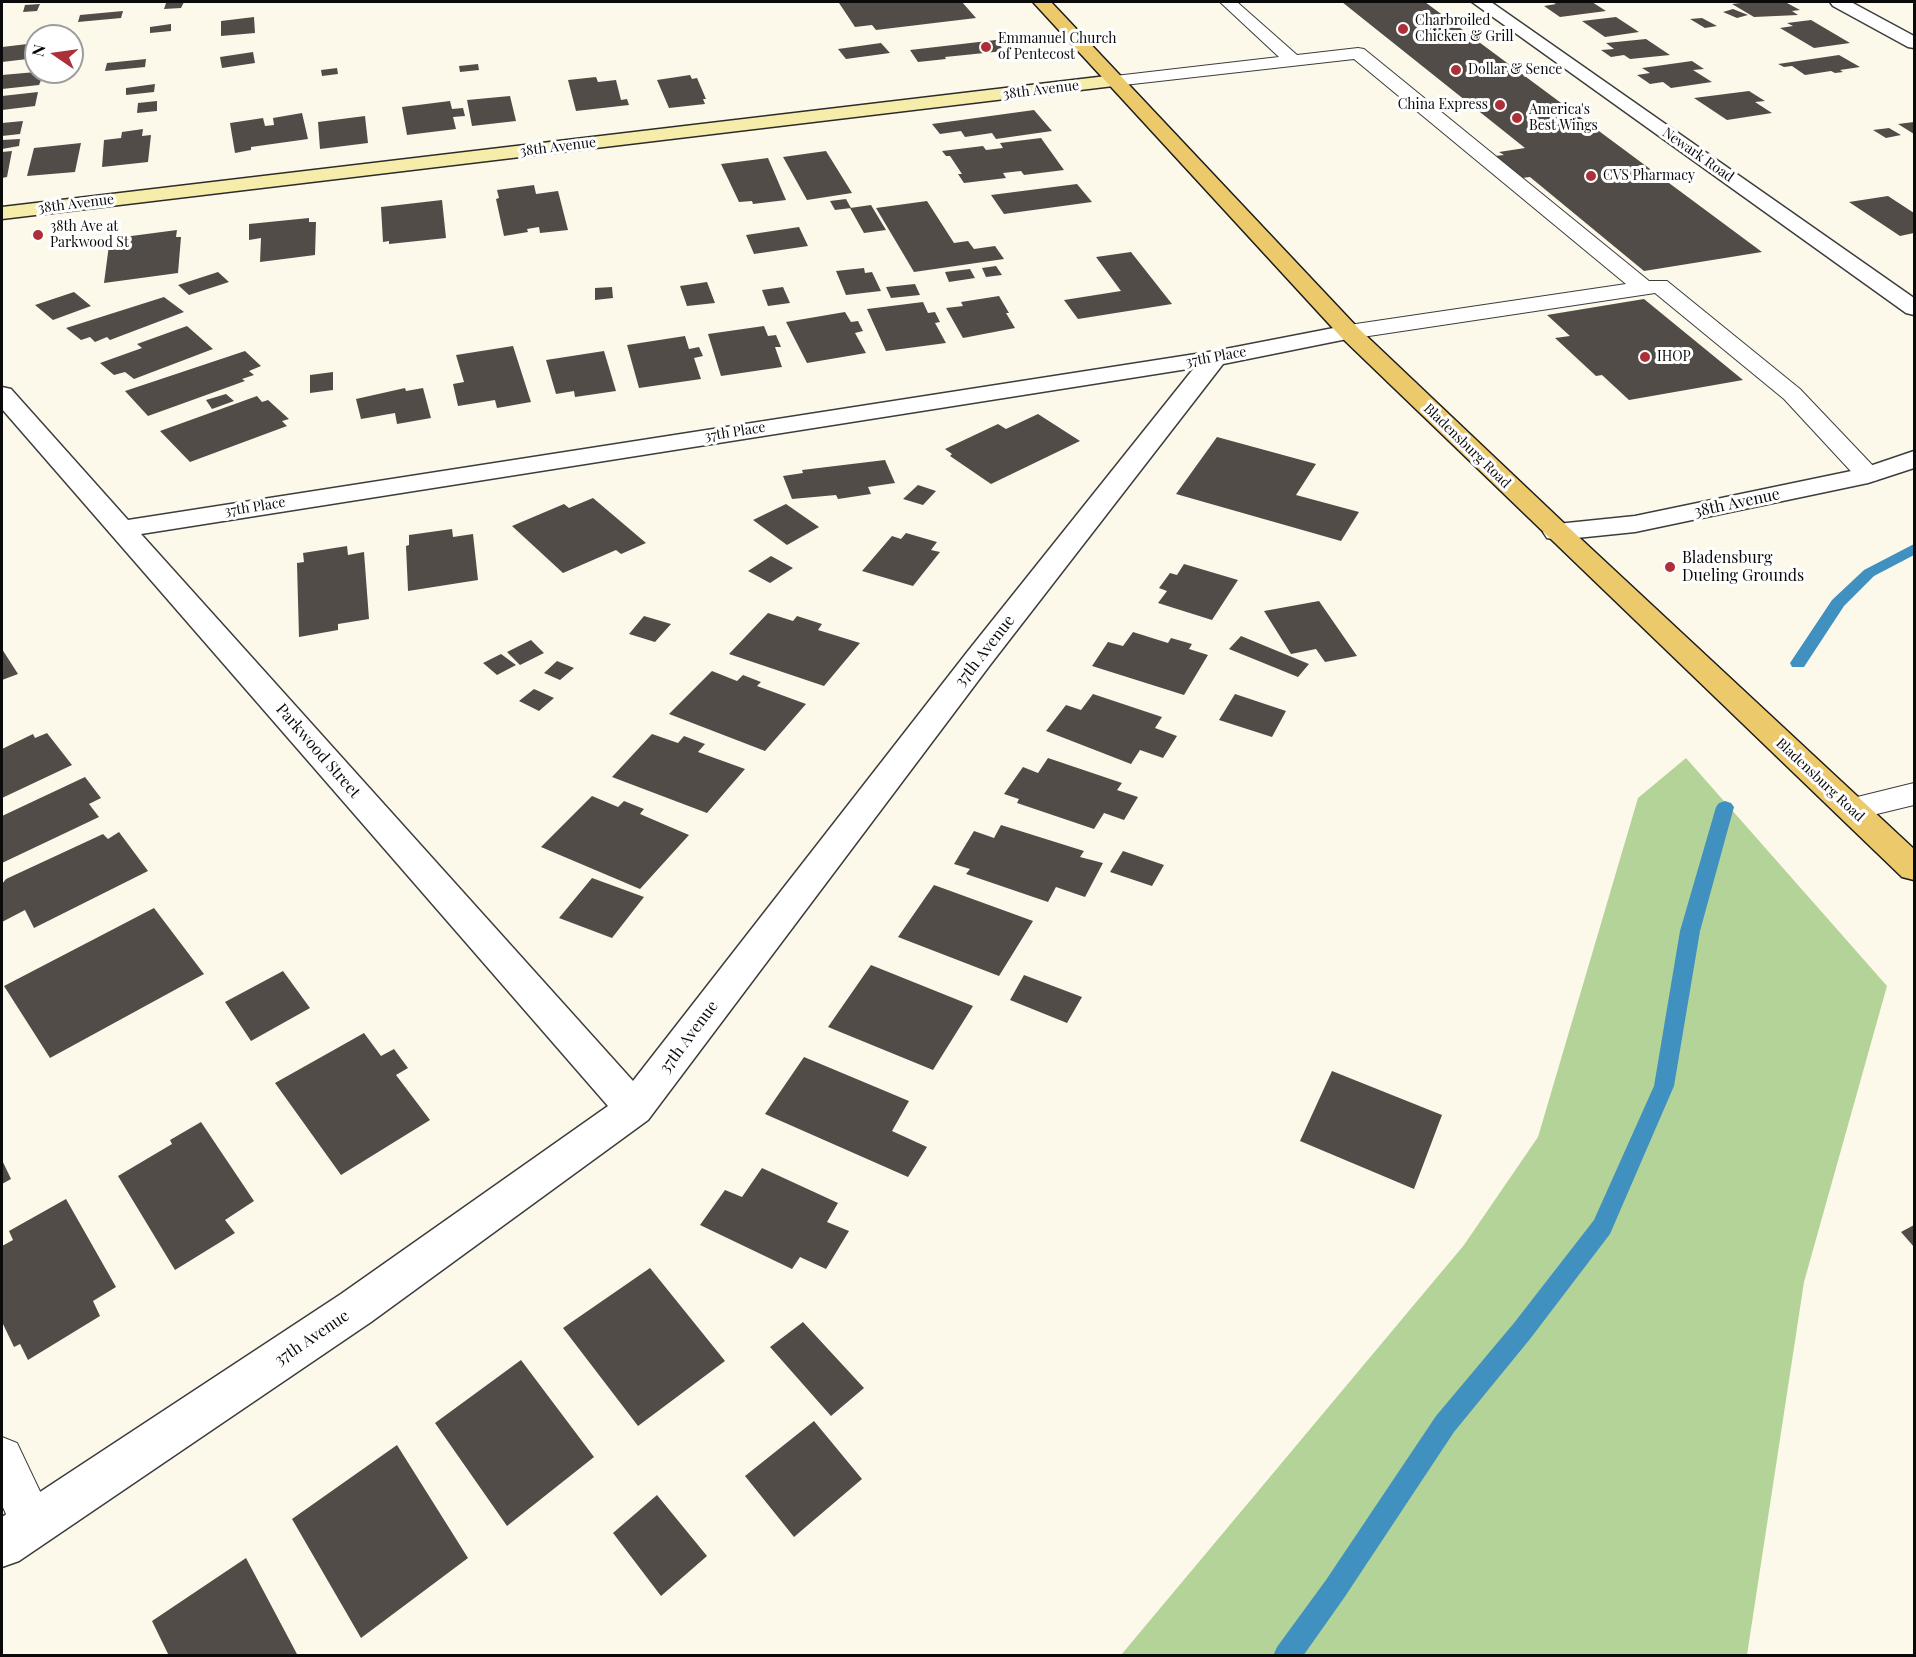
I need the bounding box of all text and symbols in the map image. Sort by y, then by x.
place label: Charbroiled Chicken & Grill [1415,13,1513,46]
marker: Charbroiled Chicken & Grill [1396,22,1410,36]
north arrow [24,24,84,84]
place label: Emmanuel Church of Pentecost [998,31,1116,63]
marker: Emmanuel Church of Pentecost [979,40,993,54]
text: N [26,42,49,58]
place label: Dollar & Sence [1468,62,1562,78]
marker: Dollar & Sence [1449,63,1463,77]
street label: 38th Avenue [1002,77,1080,103]
place label: China Express [1398,97,1488,113]
marker: China Express [1493,98,1507,112]
place label: America's Best Wings [1529,102,1598,134]
marker: America's Best Wings [1510,111,1524,125]
street label: Newark Road [1659,124,1737,186]
street label: 38th Avenue [519,134,597,160]
place label: CVS Pharmacy [1603,168,1695,184]
marker: CVS Pharmacy [1584,169,1598,183]
street label: 38th Avenue [37,191,115,217]
place label: 38th Ave at Parkwood St [50,219,129,252]
marker: 38th Ave at Parkwood St [31,228,45,242]
street label: 37th Place [1184,343,1248,371]
place label: IHOP [1657,349,1691,365]
marker: IHOP [1638,350,1652,364]
street label: Bladensburg Road [1420,400,1514,492]
street label: 37th Place [703,419,767,445]
street label: 38th Avenue [1692,485,1782,521]
street label: 37th Place [223,494,287,520]
place label: Bladensburg Dueling Grounds [1682,548,1804,586]
marker: Bladensburg Dueling Grounds [1663,560,1677,574]
street label: 37th Avenue [951,611,1019,691]
street label: Parkwood Street [272,700,364,802]
street label: Bladensburg Road [1772,735,1868,825]
street label: 37th Avenue [656,997,722,1077]
street label: 37th Avenue [271,1306,353,1370]

